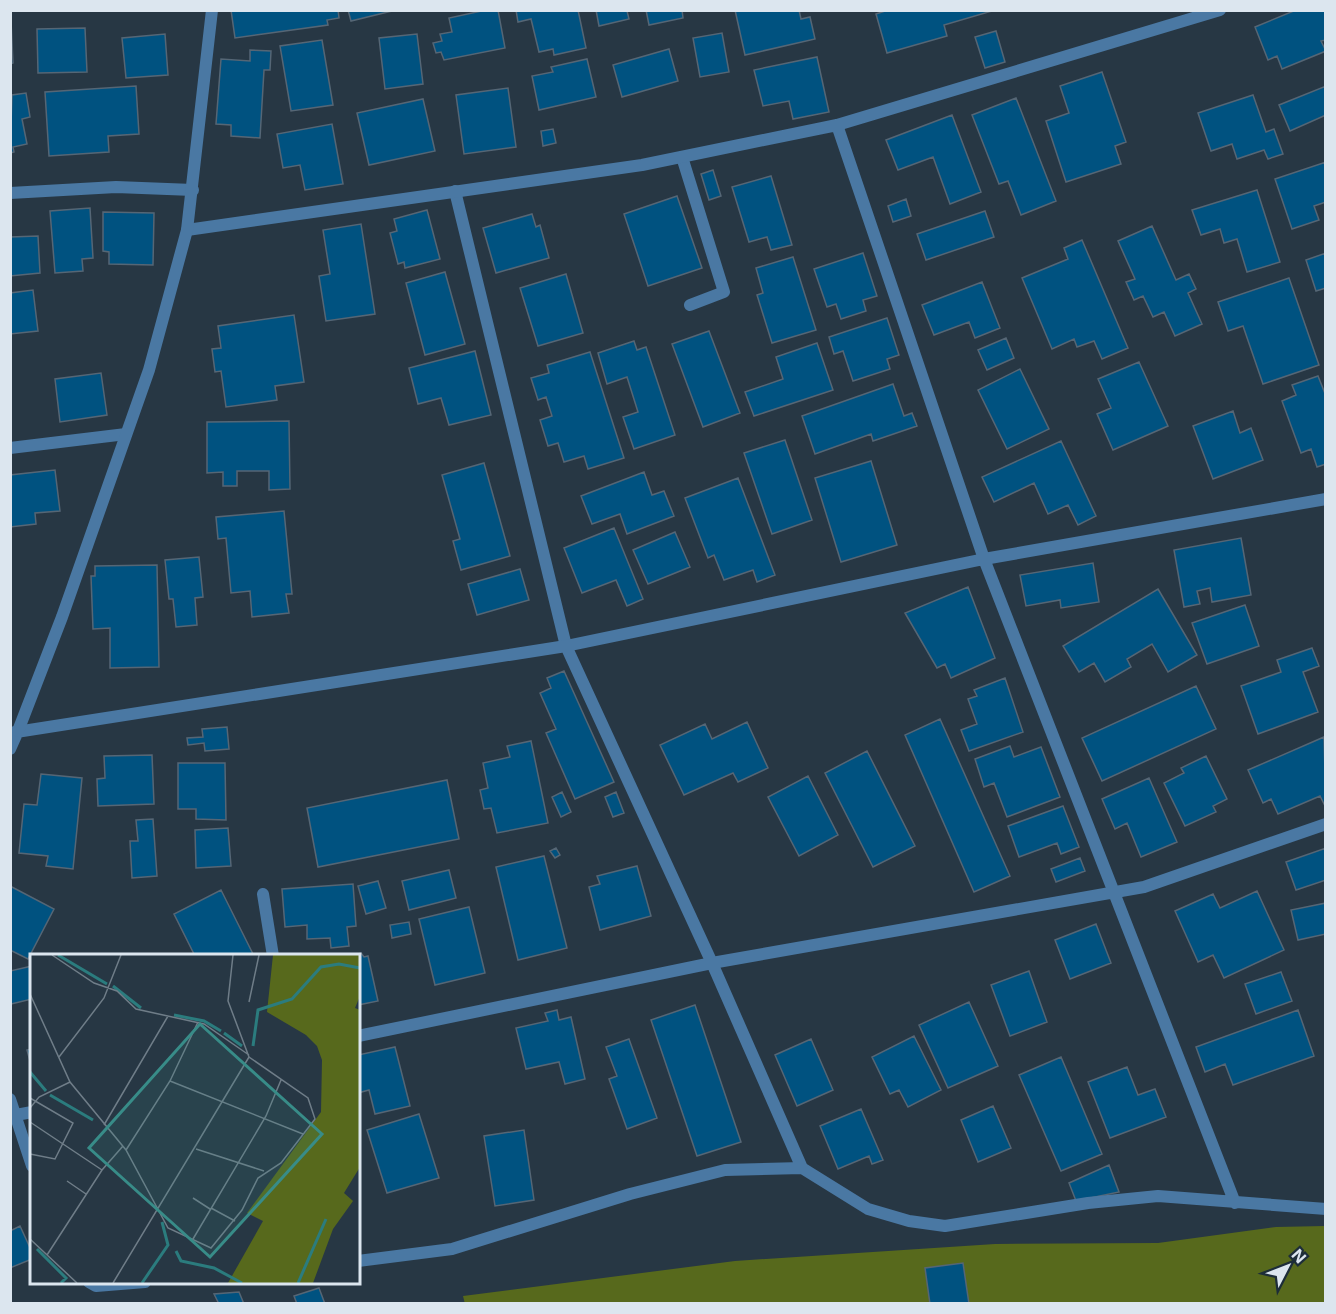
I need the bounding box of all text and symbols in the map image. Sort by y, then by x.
inset map [30,954,360,1284]
north arrow [1258,1236,1318,1296]
text: N [1288,1245,1311,1267]

